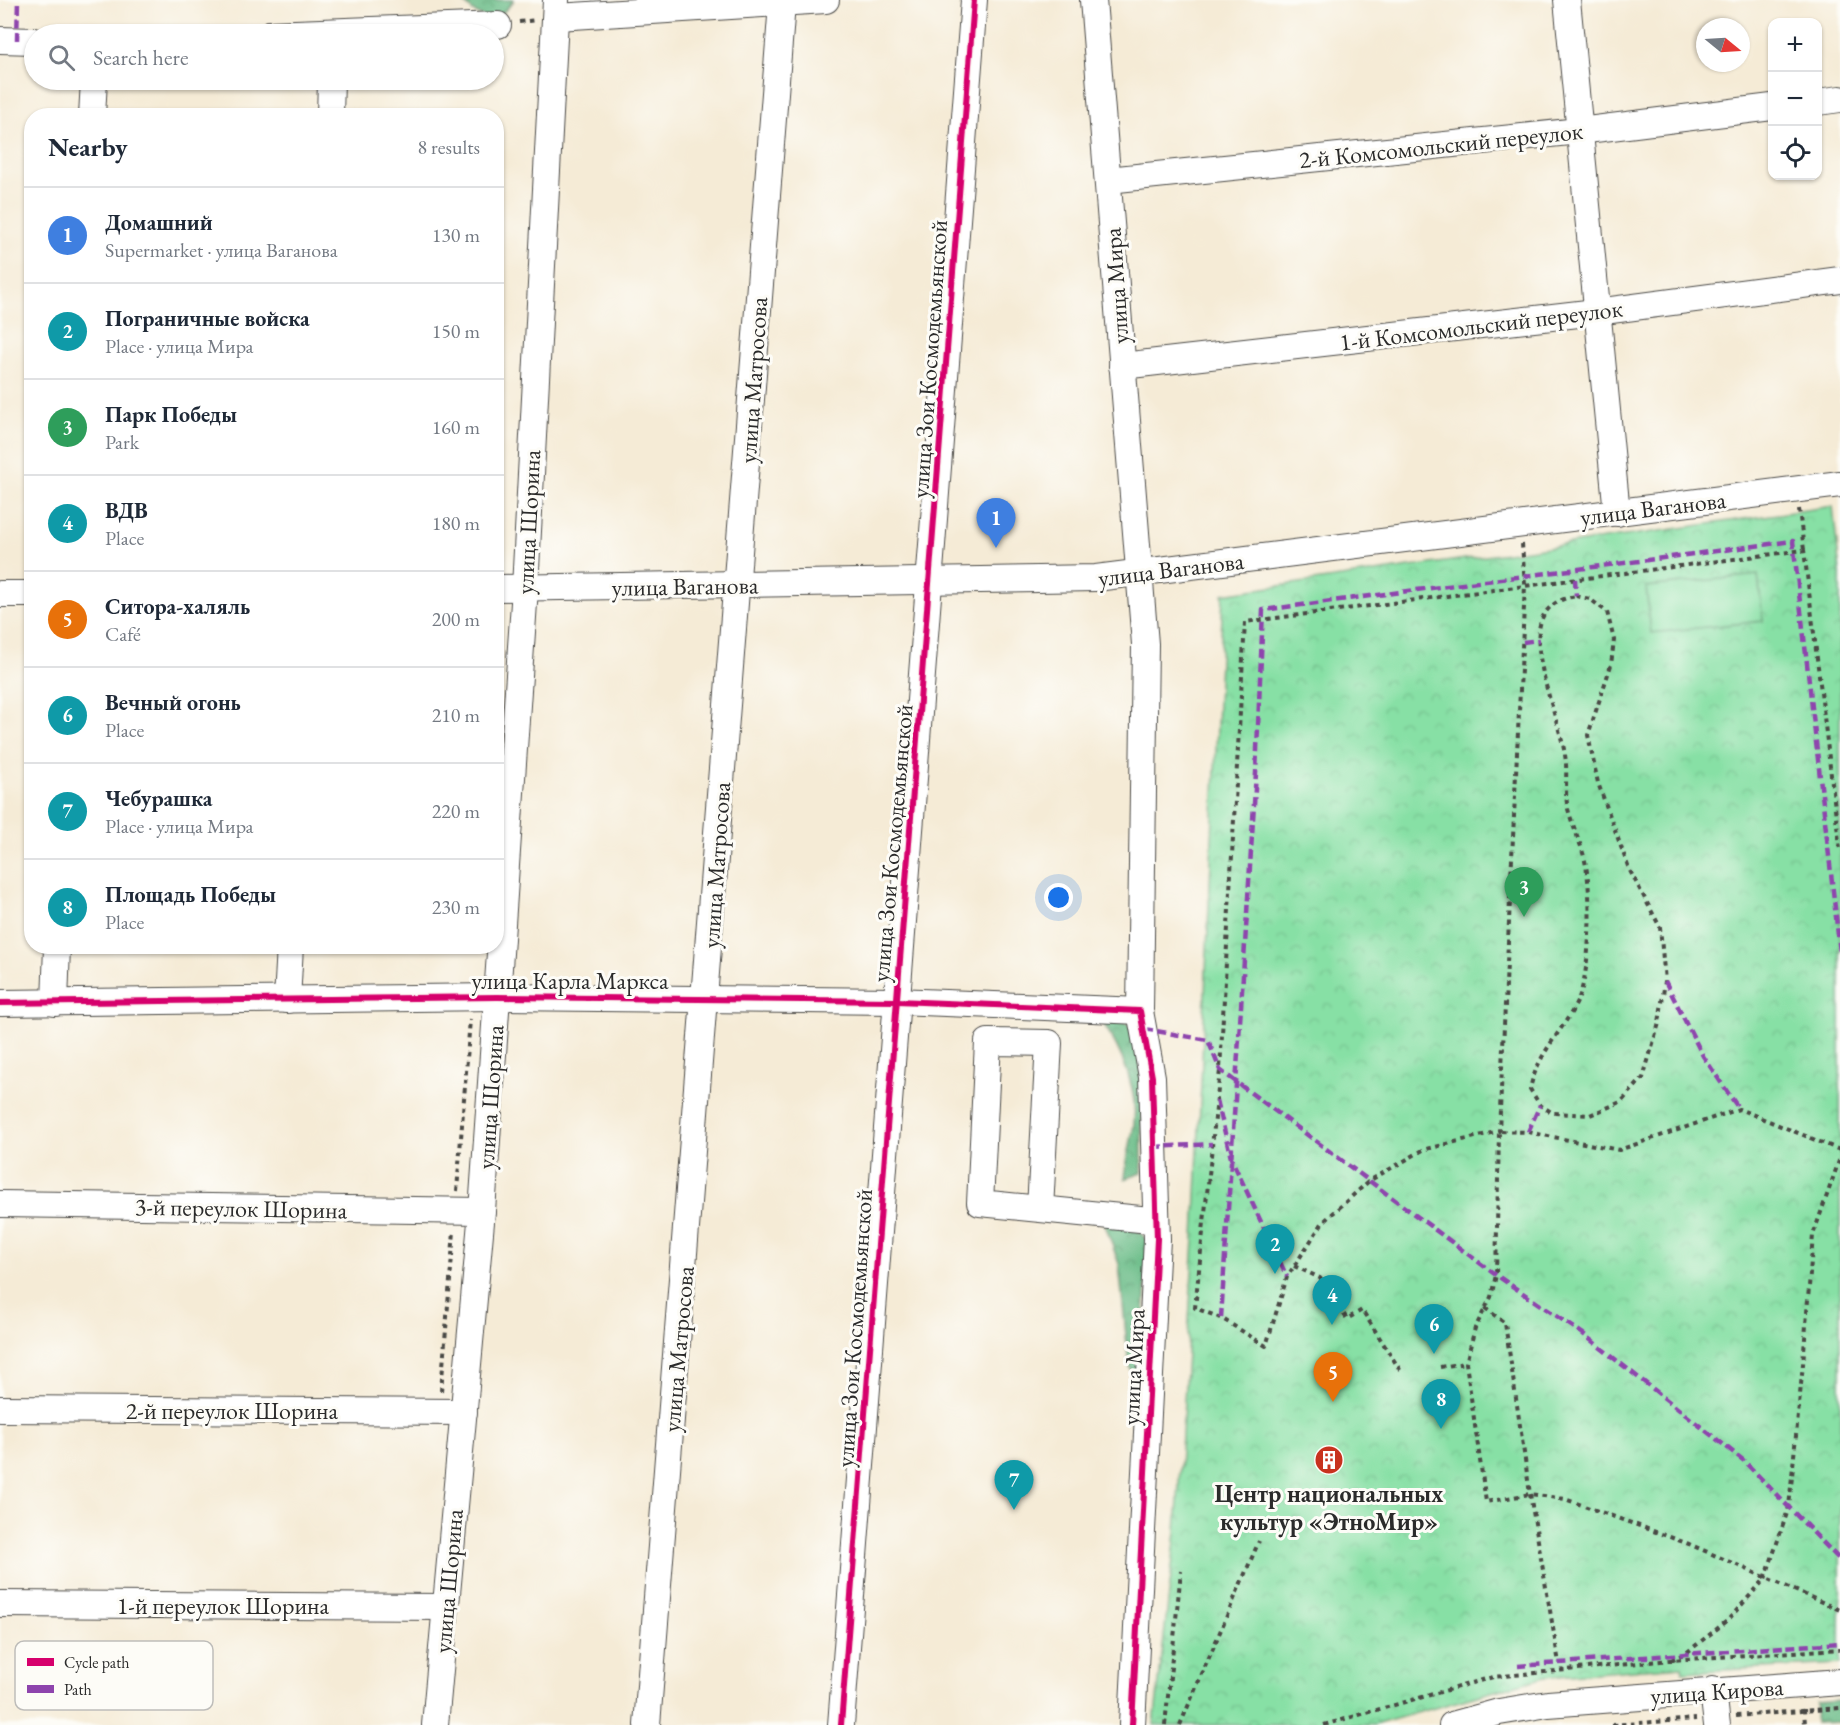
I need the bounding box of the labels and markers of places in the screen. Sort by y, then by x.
pin: 1 [976,498,1016,548]
pin: 3 [1504,868,1544,917]
pin: 2 [1256,1224,1294,1274]
pin: 4 [1312,1276,1352,1325]
pin: 6 [1414,1304,1454,1354]
pin: 5 [1314,1352,1352,1402]
pin: 8 [1422,1380,1460,1429]
building icon: Центр национальных культур «ЭтноМир» [1313,1444,1345,1476]
pin: 7 [994,1460,1034,1510]
place label: Центр национальных культур «ЭтноМир» [1215,1478,1443,1538]

